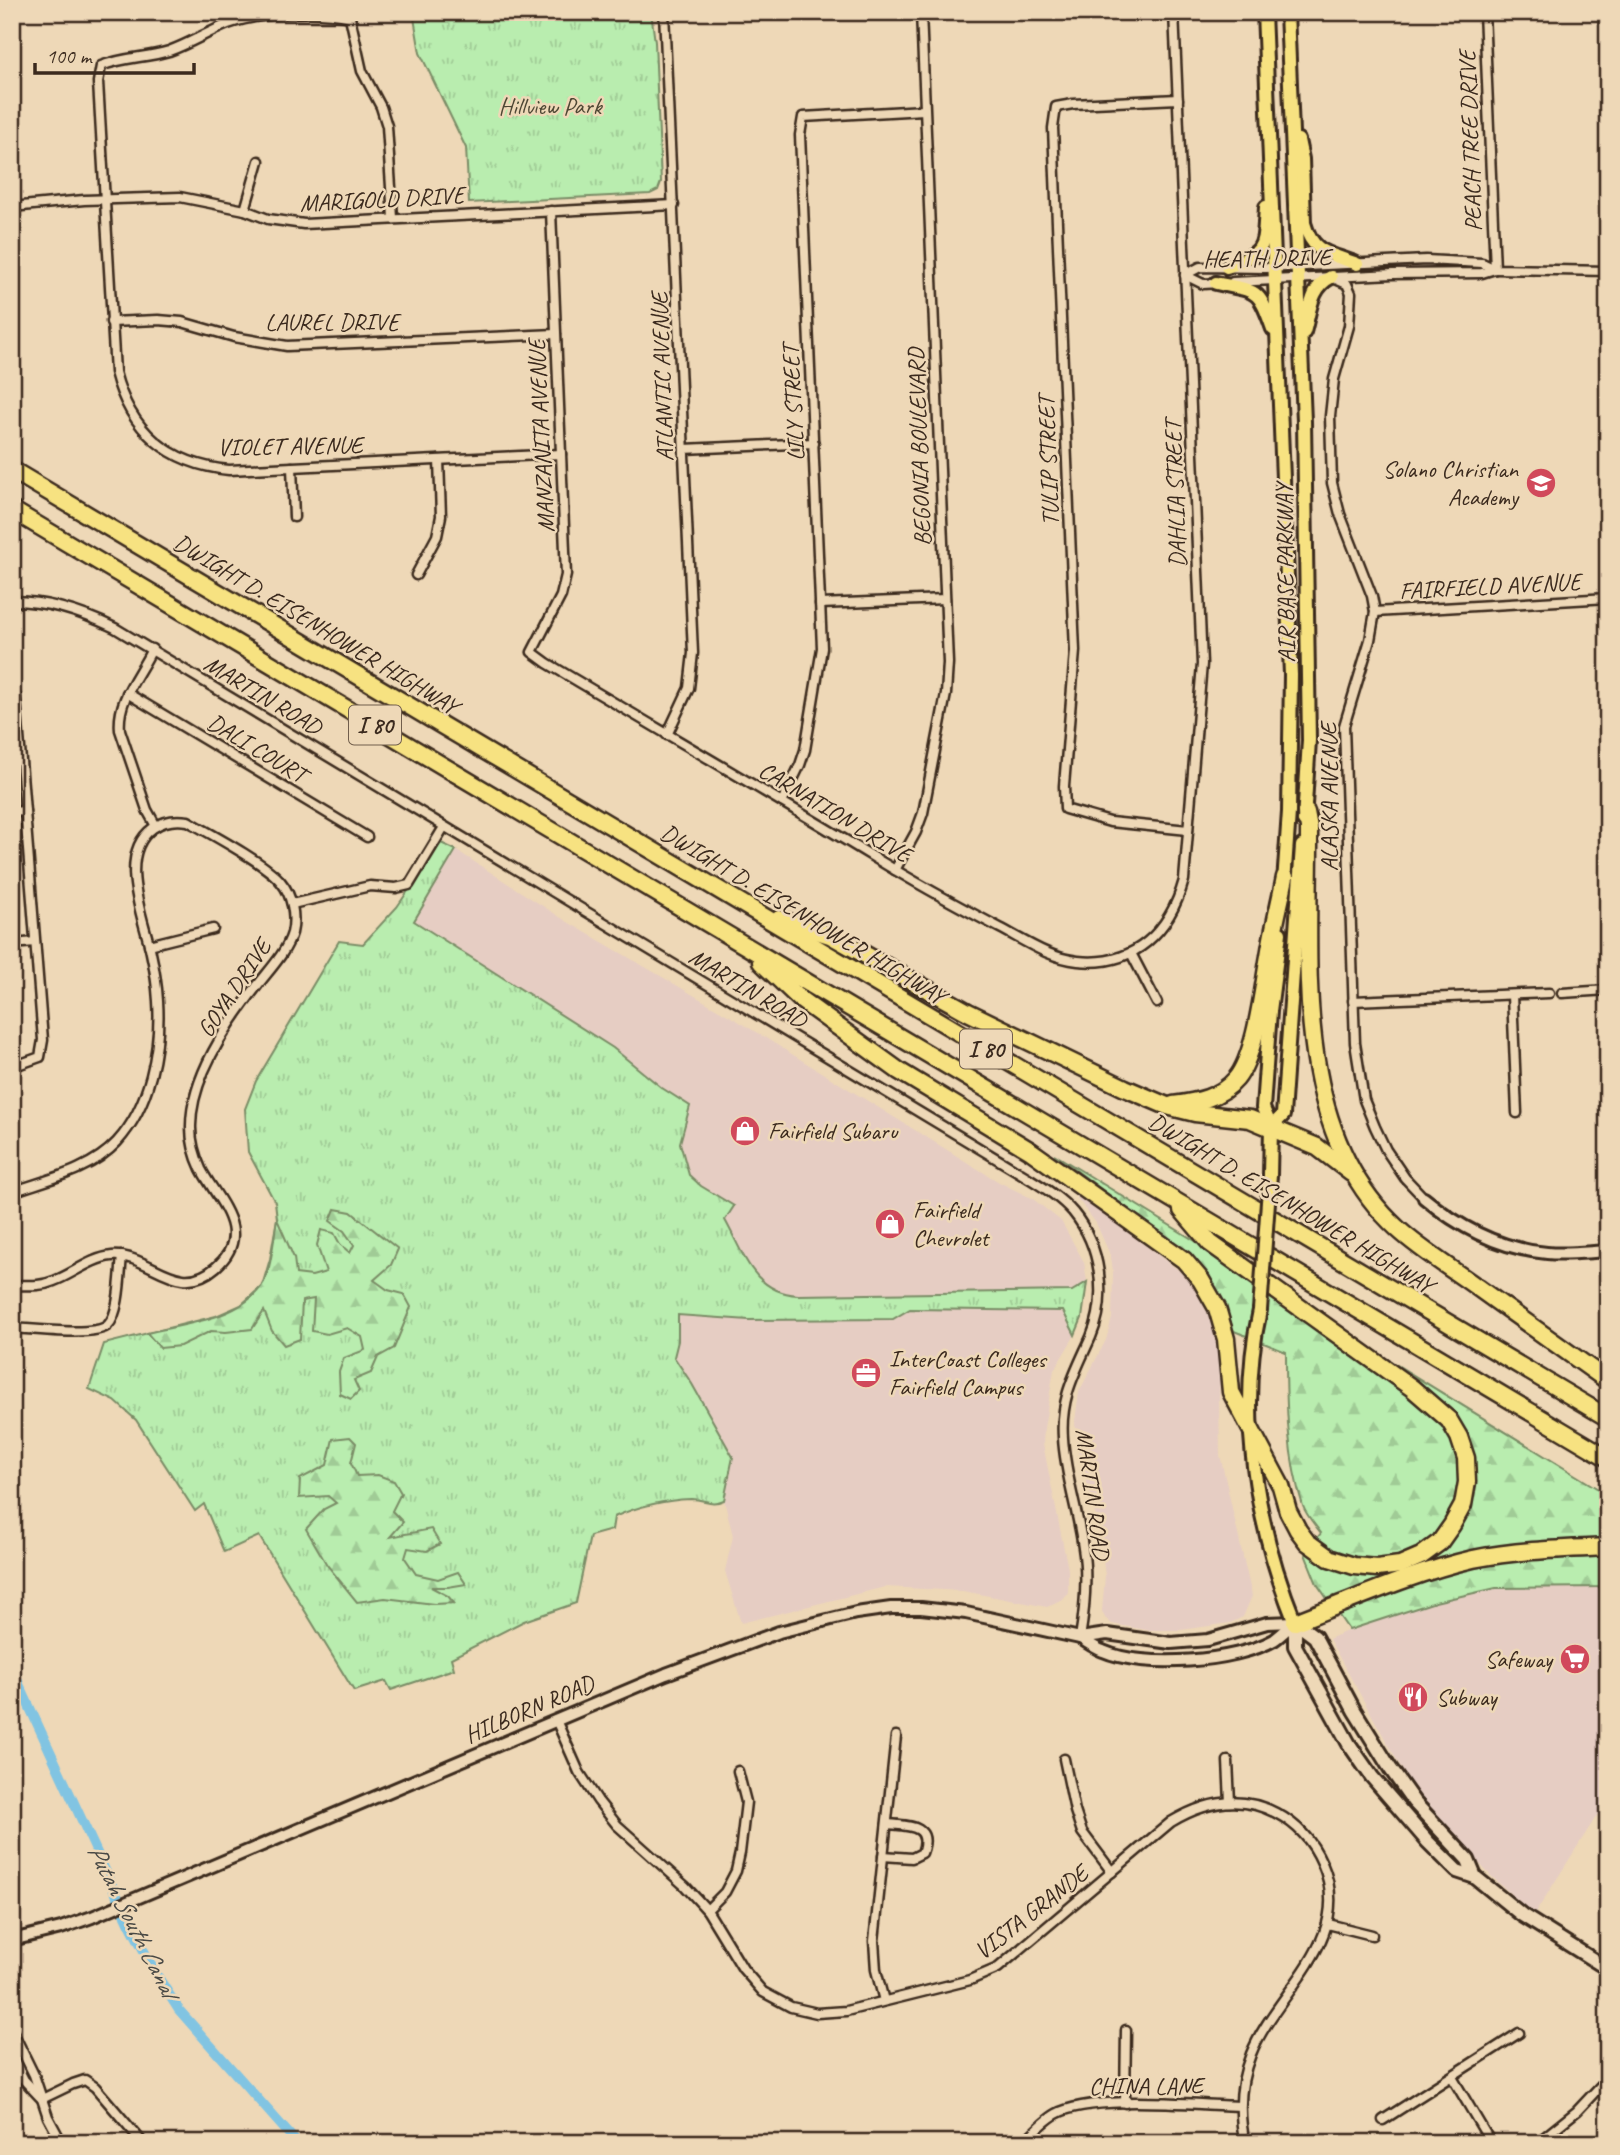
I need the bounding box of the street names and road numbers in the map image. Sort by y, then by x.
street label: PEACH TREE DRIVE [1452,47,1488,232]
street label: MARIGOLD DRIVE [299,180,468,218]
street label: HEATH DRIVE [1203,242,1335,274]
street label: ATLANTIC AVENUE [644,289,680,462]
street label: LAUREL DRIVE [265,307,402,337]
street label: MANZANITA AVENUE [521,336,561,533]
street label: LILY STREET [775,339,811,462]
street label: BEGONIA BOULEVARD [900,345,937,547]
street label: TULIP STREET [1031,391,1065,526]
street label: DAHLIA STREET [1157,415,1193,568]
street label: VIOLET AVENUE [217,430,366,462]
street label: AIR BASE PARKWAY [1268,479,1302,663]
street label: DWIGHT D. EISENHOWER HIGHWAY [168,527,468,723]
street label: FAIRFIELD AVENUE [1399,566,1584,606]
street label: MARTIN ROAD [199,648,329,743]
road number: I 80 [349,706,401,744]
street label: DALI COURT [202,707,317,792]
street label: ALASKA AVENUE [1314,720,1344,871]
street label: CARNATION DRIVE [753,755,919,871]
street label: DWIGHT D. EISENHOWER HIGHWAY [655,817,955,1013]
street label: GOYA DRIVE [190,931,279,1043]
street label: MARTIN ROAD [684,941,814,1036]
road number: I 80 [960,1030,1012,1068]
street label: DWIGHT D. EISENHOWER HIGHWAY [1143,1106,1443,1302]
street label: MARTIN ROAD [1069,1427,1117,1563]
street label: HILBORN ROAD [460,1667,600,1750]
street label: VISTA GRANDE [968,1856,1096,1966]
street label: CHINA LANE [1089,2071,1206,2101]

